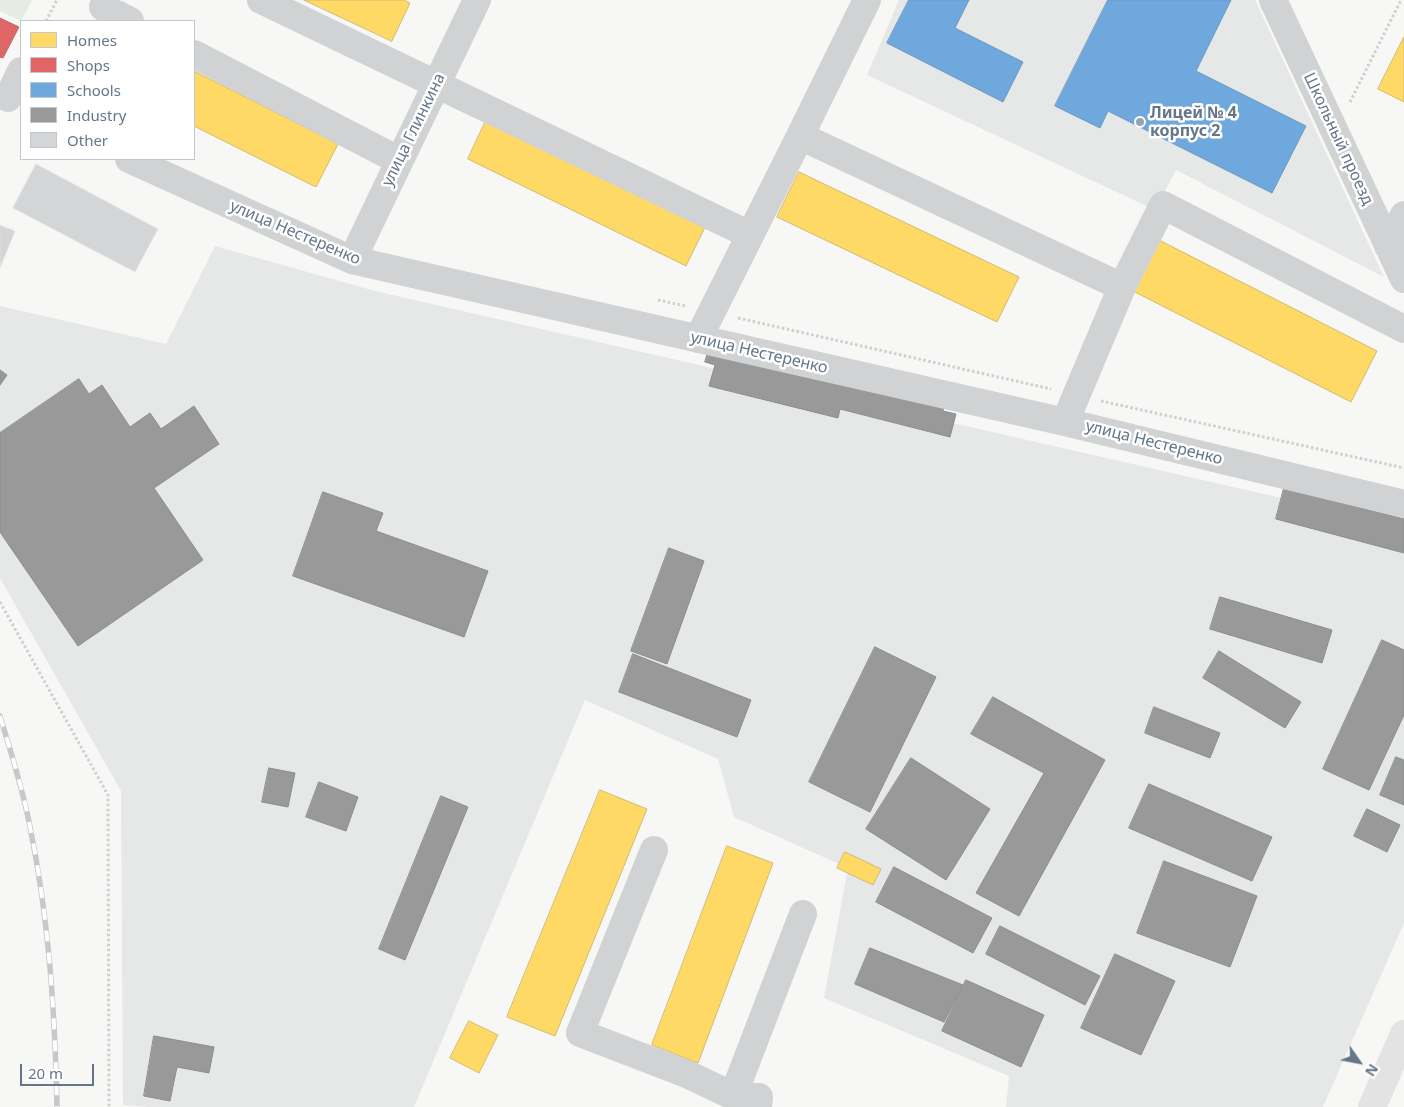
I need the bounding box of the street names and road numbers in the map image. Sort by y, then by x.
street label: улица Глинкина [378,70,450,190]
street label: Школьный проезд [1299,70,1377,208]
street label: улица Нестеренко [227,197,363,269]
street label: улица Нестеренко [689,328,829,378]
street label: улица Нестеренко [1084,417,1224,469]

